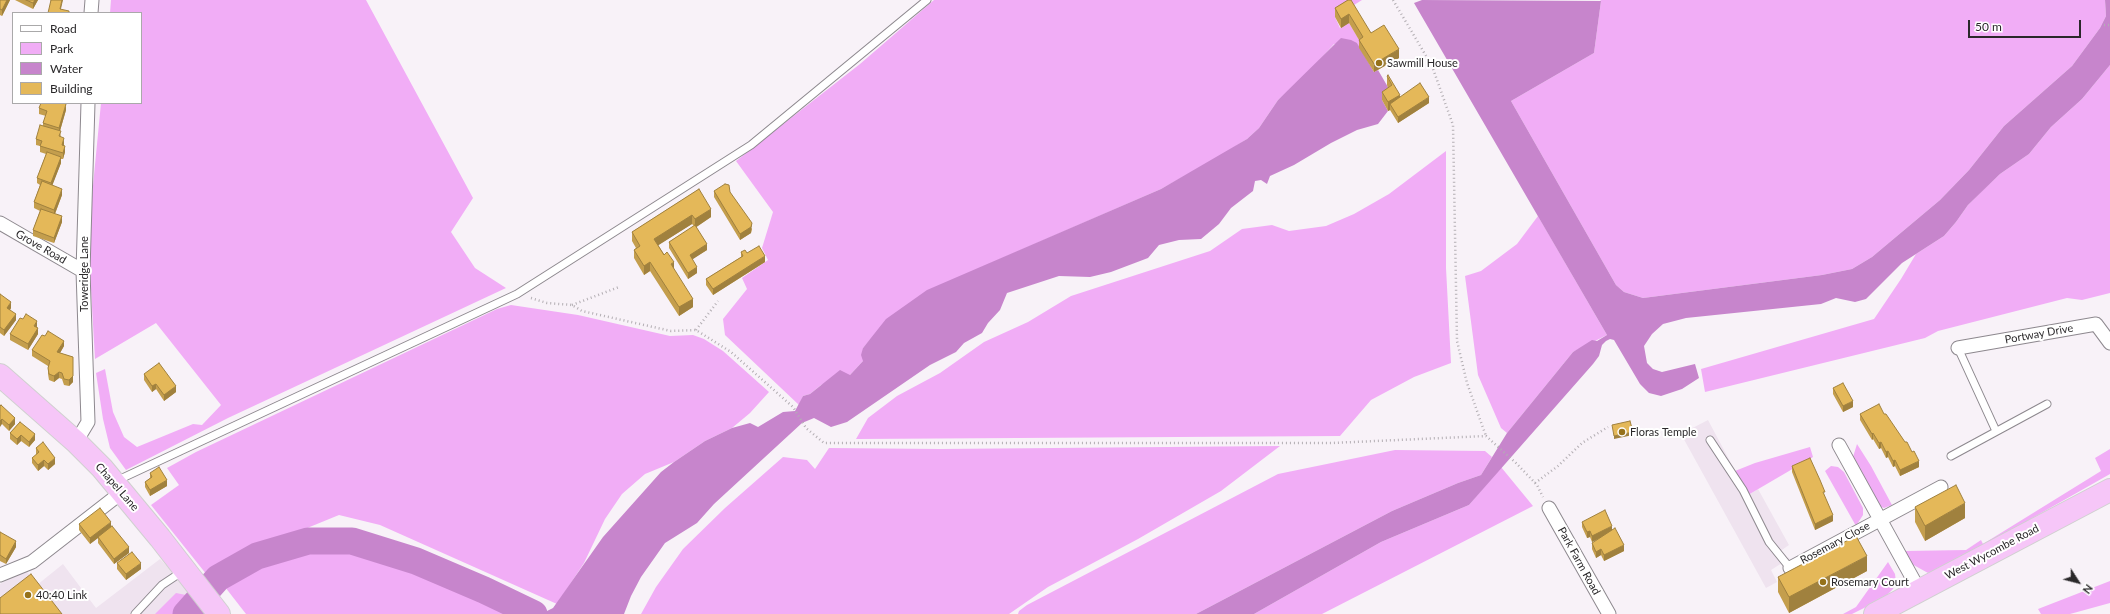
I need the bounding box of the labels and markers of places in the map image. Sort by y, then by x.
place label: Sawmill House [1387,56,1458,70]
marker: Sawmill House [1374,58,1384,68]
place label: Floras Temple [1630,425,1696,439]
marker: Floras Temple [1617,427,1627,437]
place label: Rosemary Court [1831,575,1909,589]
marker: Rosemary Court [1818,577,1828,587]
place label: 40:40 Link [36,588,87,602]
marker: 40:40 Link [23,590,33,600]

